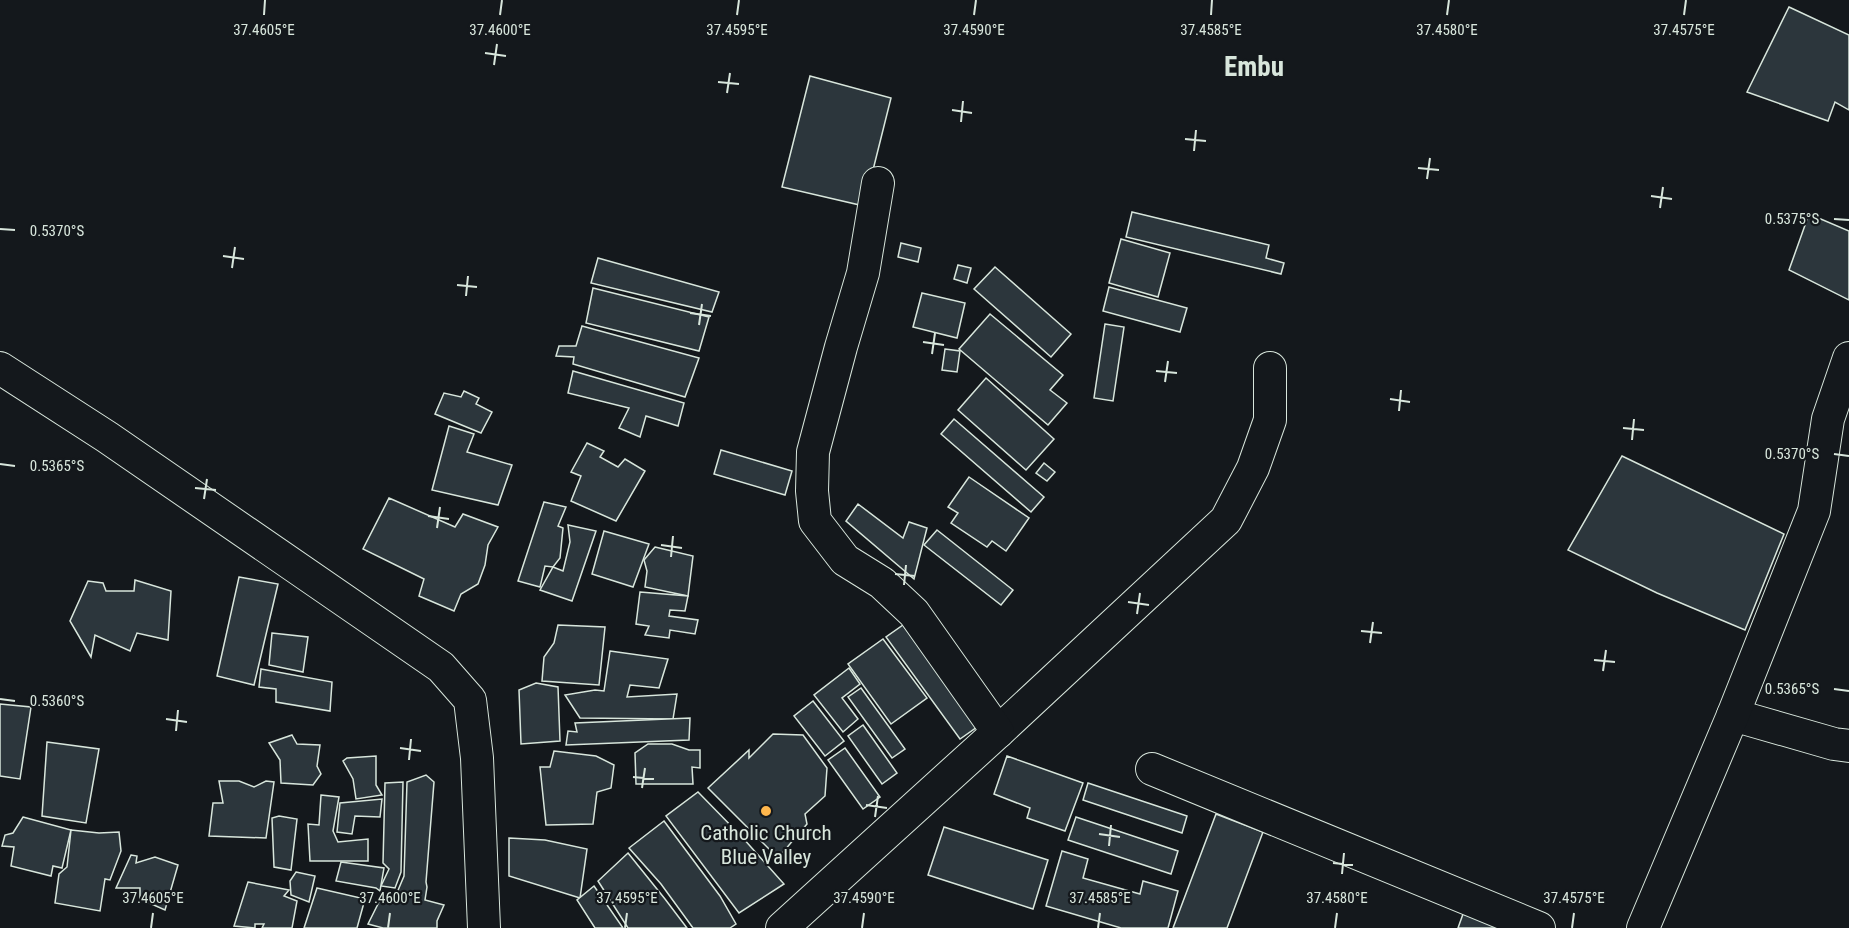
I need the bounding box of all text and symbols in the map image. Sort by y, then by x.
text: 37.4605°E [233,21,295,39]
text: 37.4600°E [469,21,531,39]
text: 37.4595°E [706,21,768,39]
text: 37.4590°E [943,21,1005,39]
text: 37.4585°E [1180,21,1242,39]
text: 37.4580°E [1416,21,1478,39]
text: 37.4575°E [1653,21,1715,39]
district label: Embu [1224,51,1284,83]
text: 0.5375°S [1765,210,1819,228]
text: 0.5370°S [30,222,84,240]
text: 0.5370°S [1765,445,1819,463]
text: 0.5365°S [30,457,84,475]
text: 0.5365°S [1765,680,1819,698]
text: 0.5360°S [30,692,84,710]
marker: Catholic Church Blue Valley [759,804,773,818]
place label: Catholic Church Blue Valley [700,821,832,869]
text: 37.4605°E [122,889,184,907]
text: 37.4600°E [359,889,421,907]
text: 37.4595°E [596,889,658,907]
text: 37.4590°E [833,889,895,907]
text: 37.4585°E [1069,889,1131,907]
text: 37.4580°E [1306,889,1368,907]
text: 37.4575°E [1543,889,1605,907]

